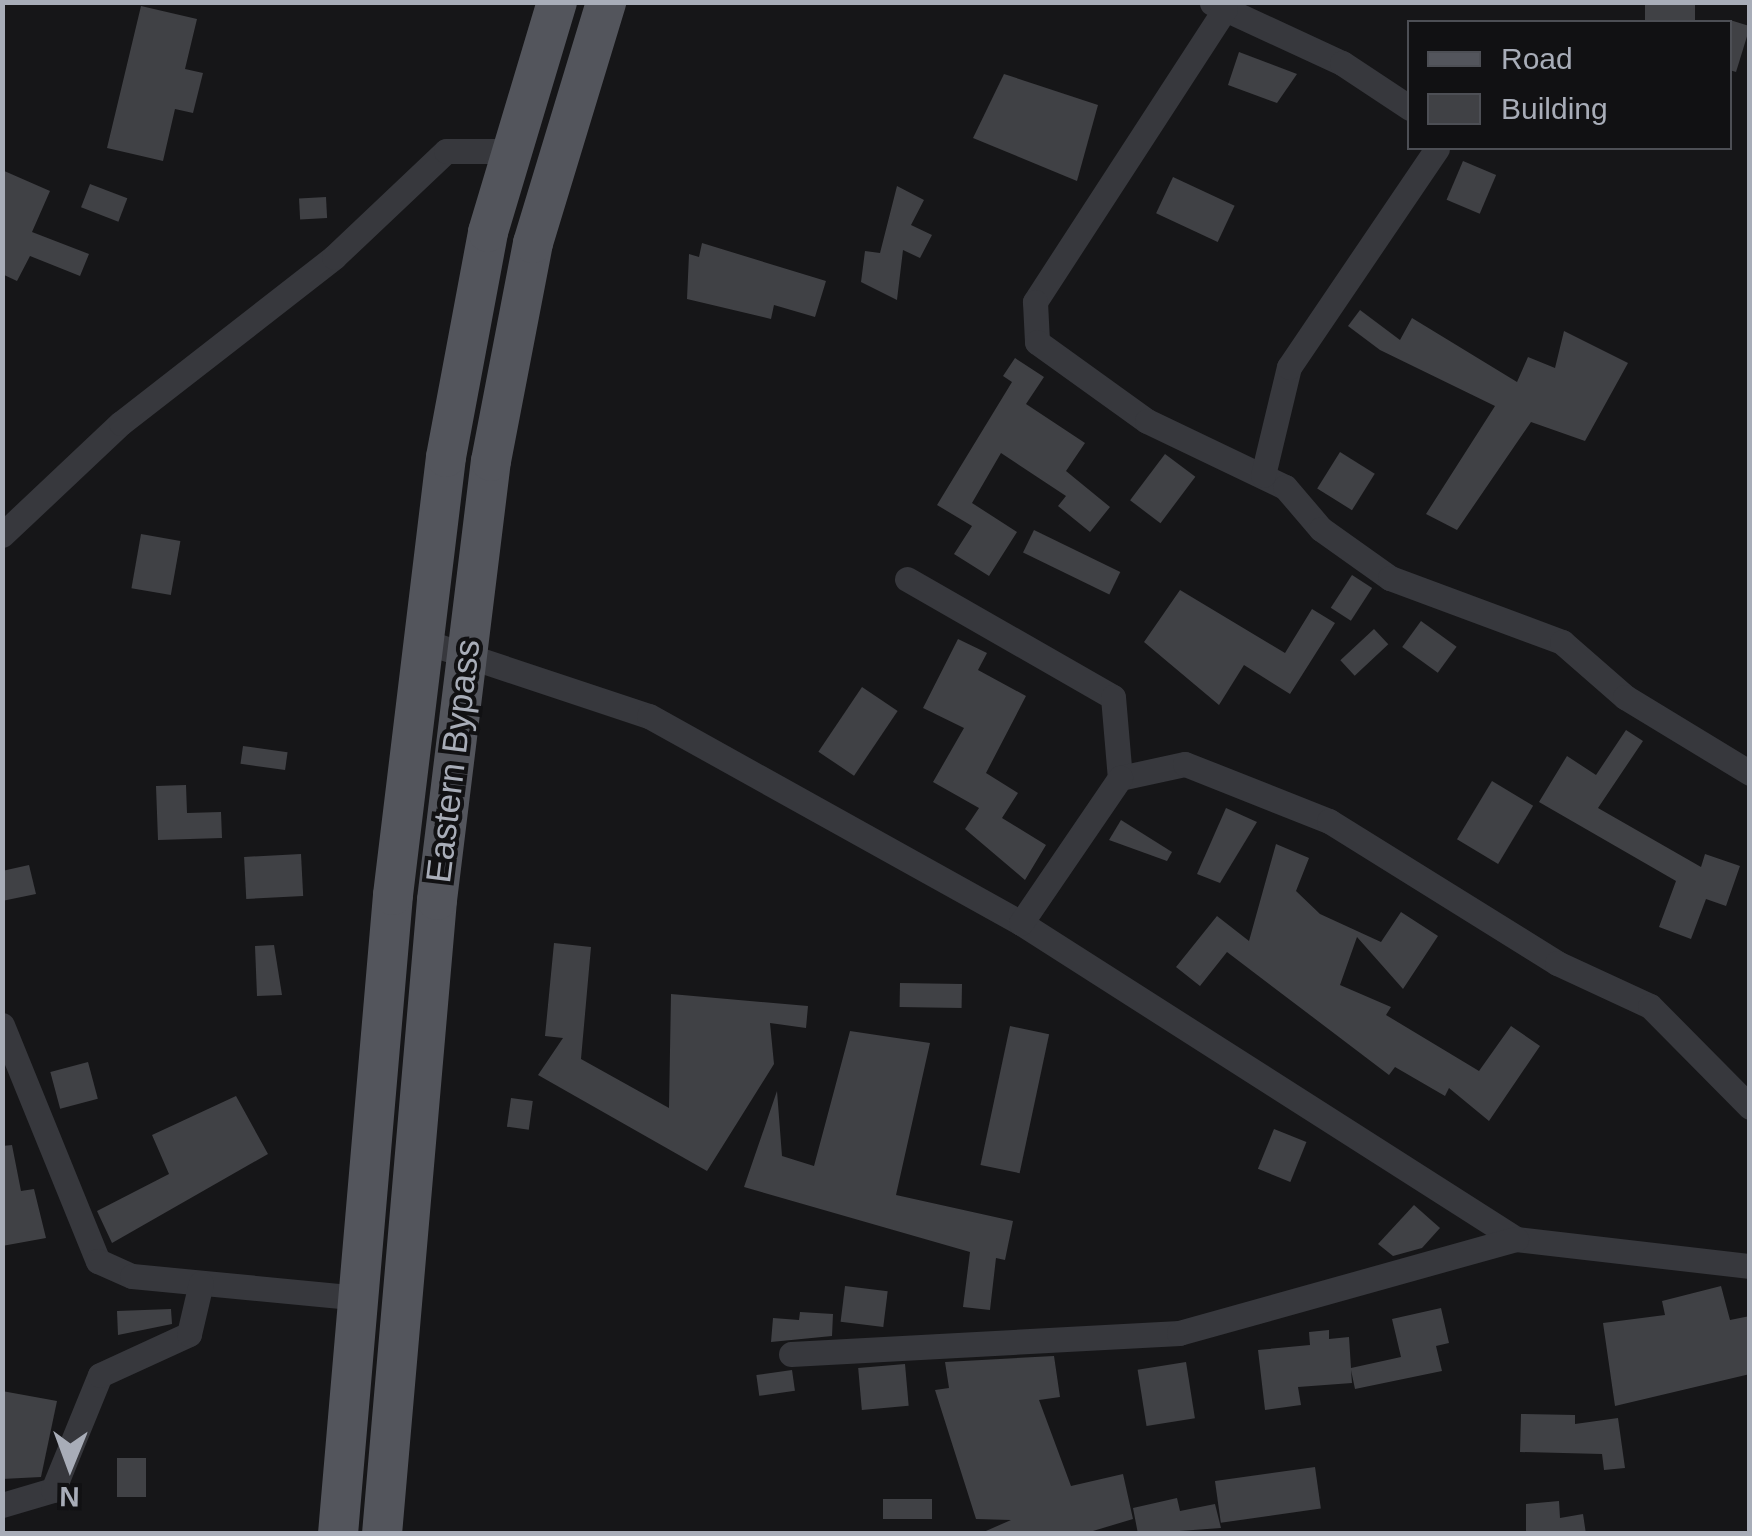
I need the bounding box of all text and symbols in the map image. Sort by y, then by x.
legend [1407,20,1732,150]
text: Road [1501,42,1573,75]
text: Building [1501,92,1608,125]
street label: Eastern Bypass [417,637,489,885]
north arrow [20,1416,120,1516]
text: N [59,1481,80,1512]

